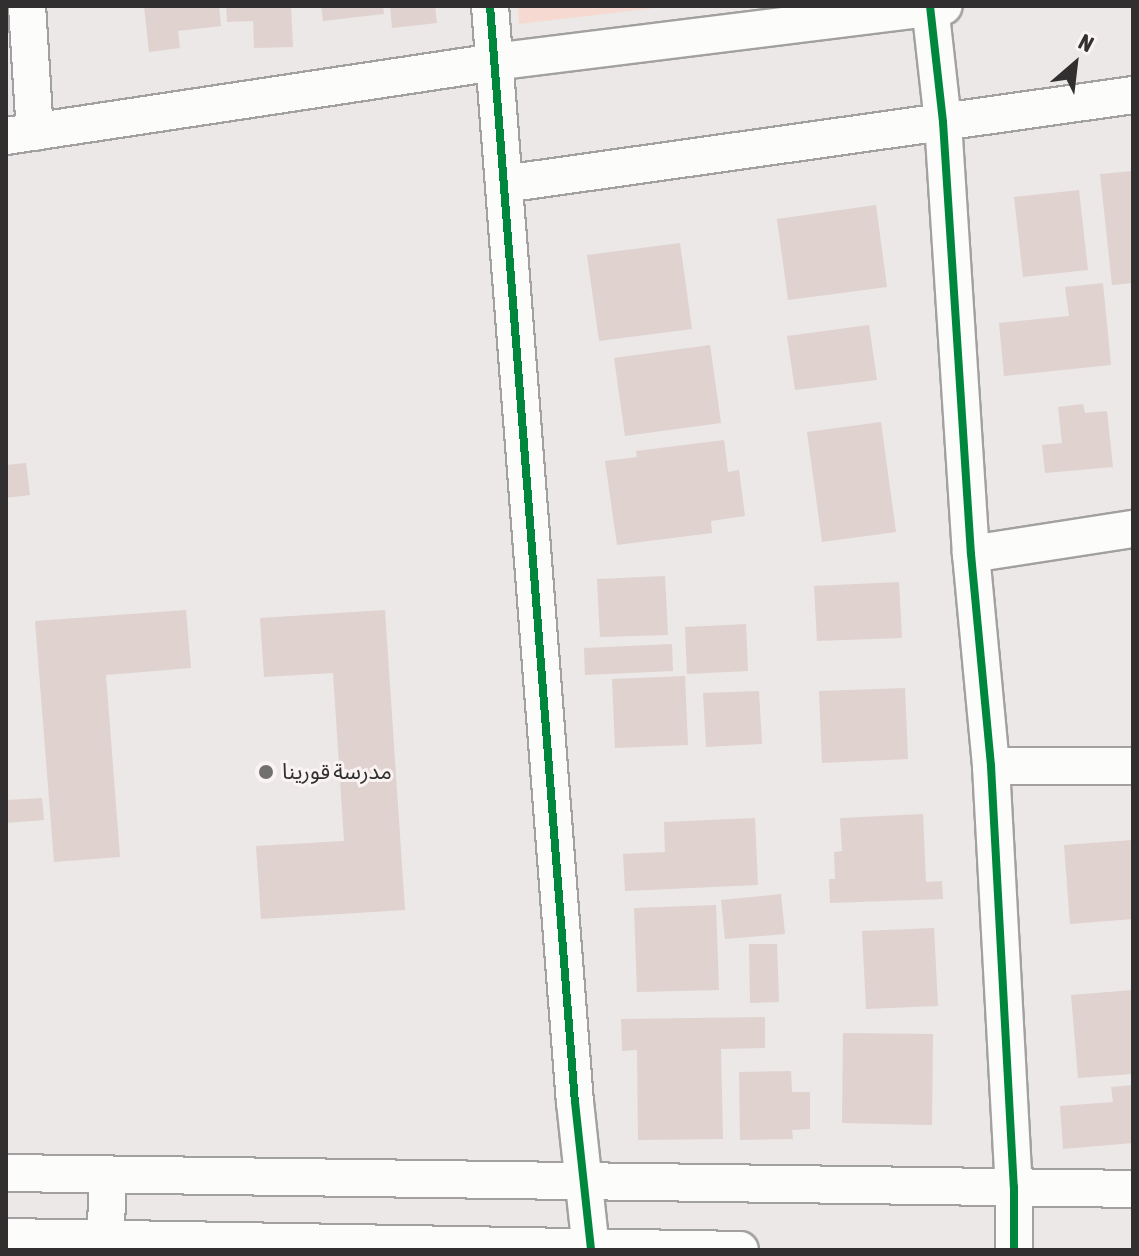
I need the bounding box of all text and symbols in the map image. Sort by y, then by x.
north arrow [1035,24,1115,104]
text: N [1074,28,1098,57]
place label: مدرسة قورينا [282,759,392,785]
marker: مدرسة قورينا [257,763,275,781]

